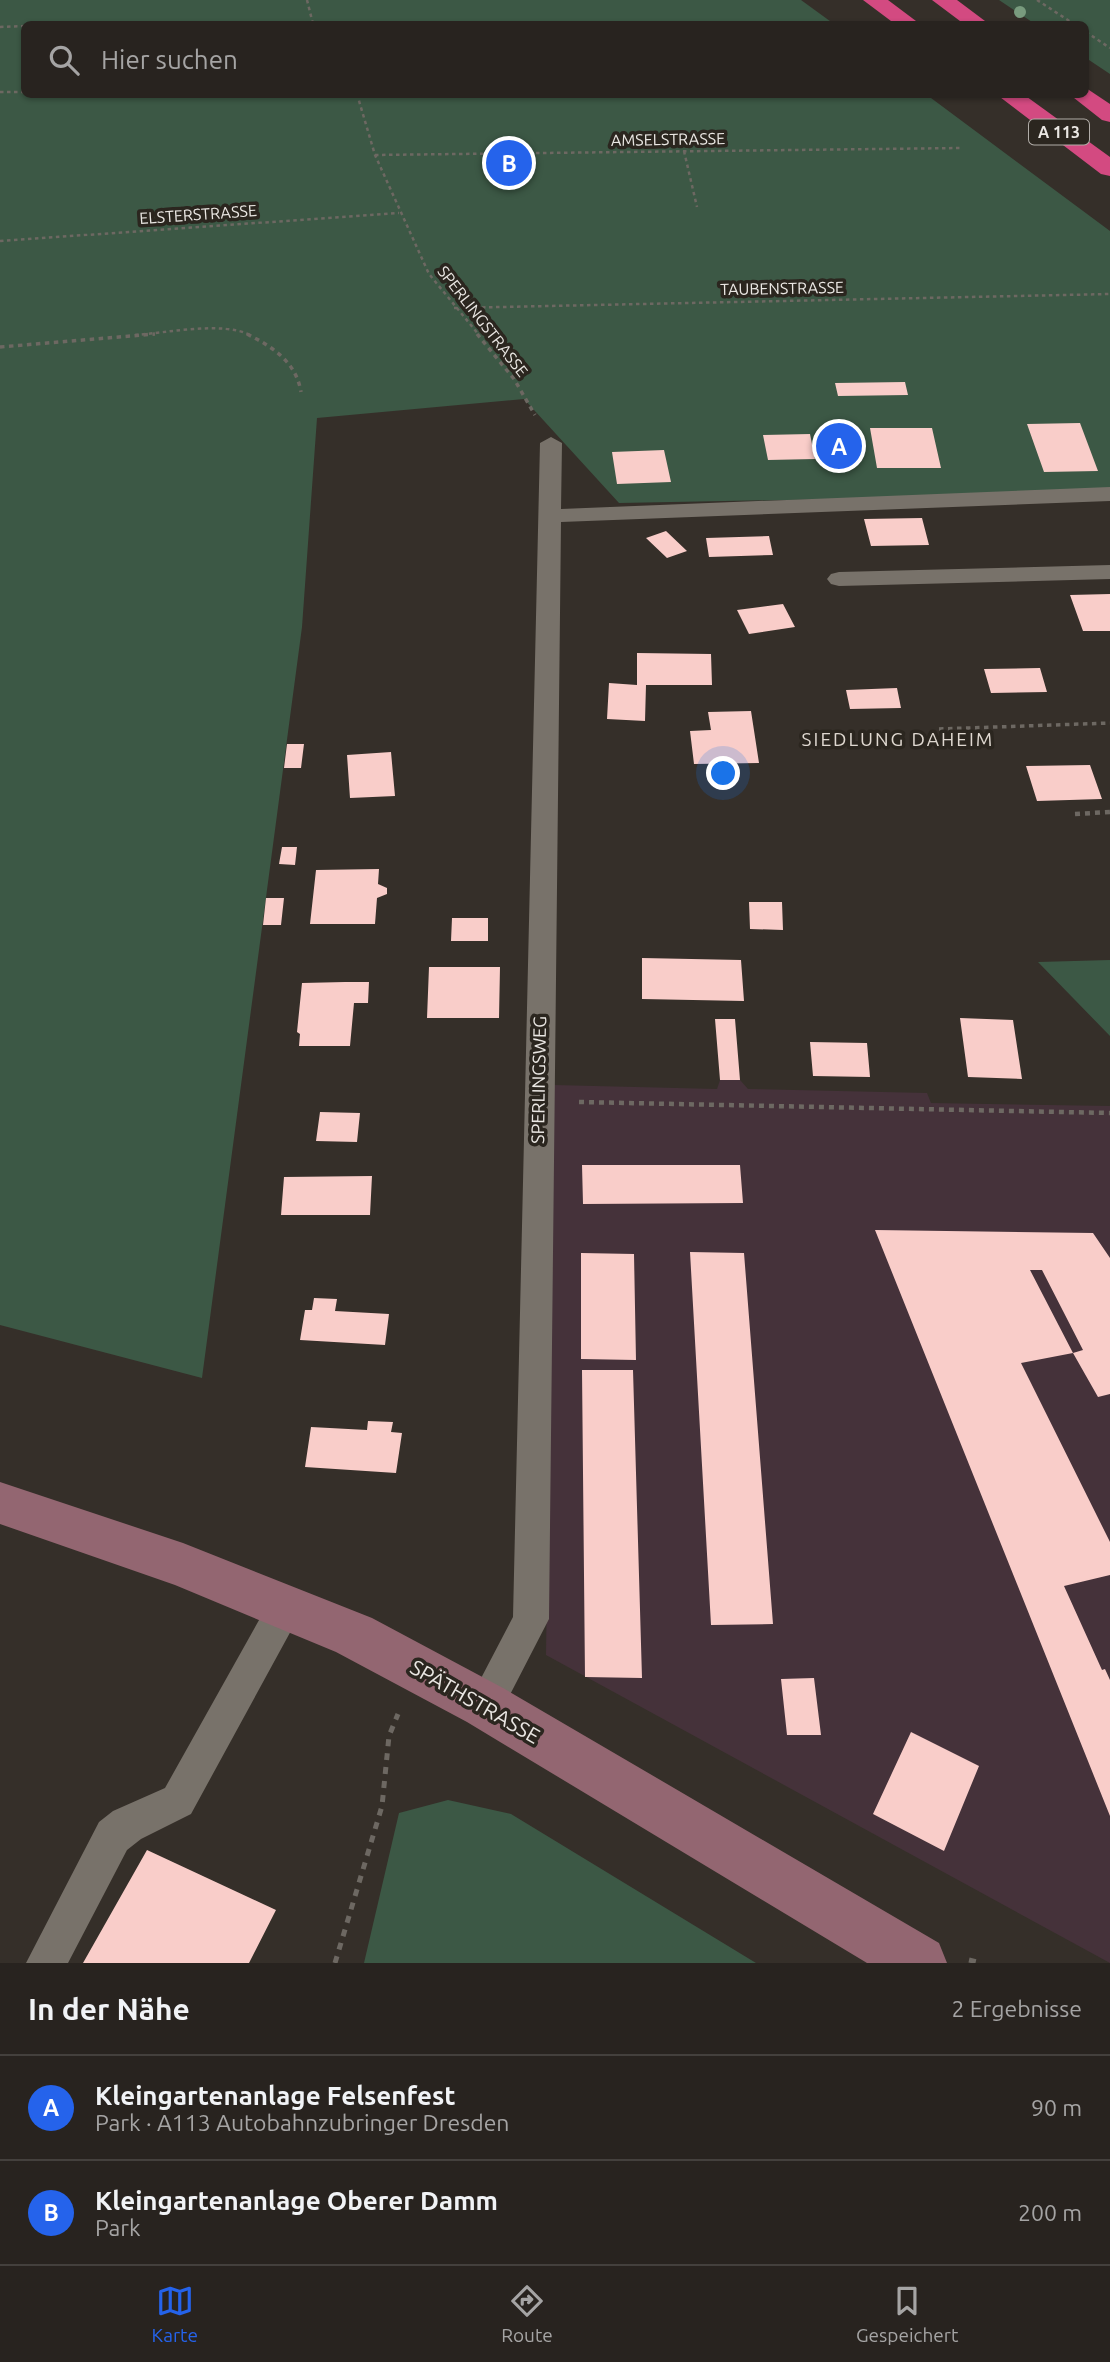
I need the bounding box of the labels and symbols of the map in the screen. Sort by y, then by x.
road number: A 113 [1029,120,1089,144]
street label: AMSELSTRASSE [611,129,725,149]
pin: B [486,137,532,189]
street label: ELSTERSTRASSE [139,201,257,227]
street label: SPERLINGSTRASSE [434,262,532,380]
street label: TAUBENSTRASSE [720,278,844,298]
pin: A [816,420,862,472]
district label: SIEDLUNG DAHEIM [802,728,994,750]
your location [706,756,740,790]
street label: SPERLINGSWEG [527,1016,549,1144]
street label: SPÄTHSTRASSE [406,1654,545,1748]

